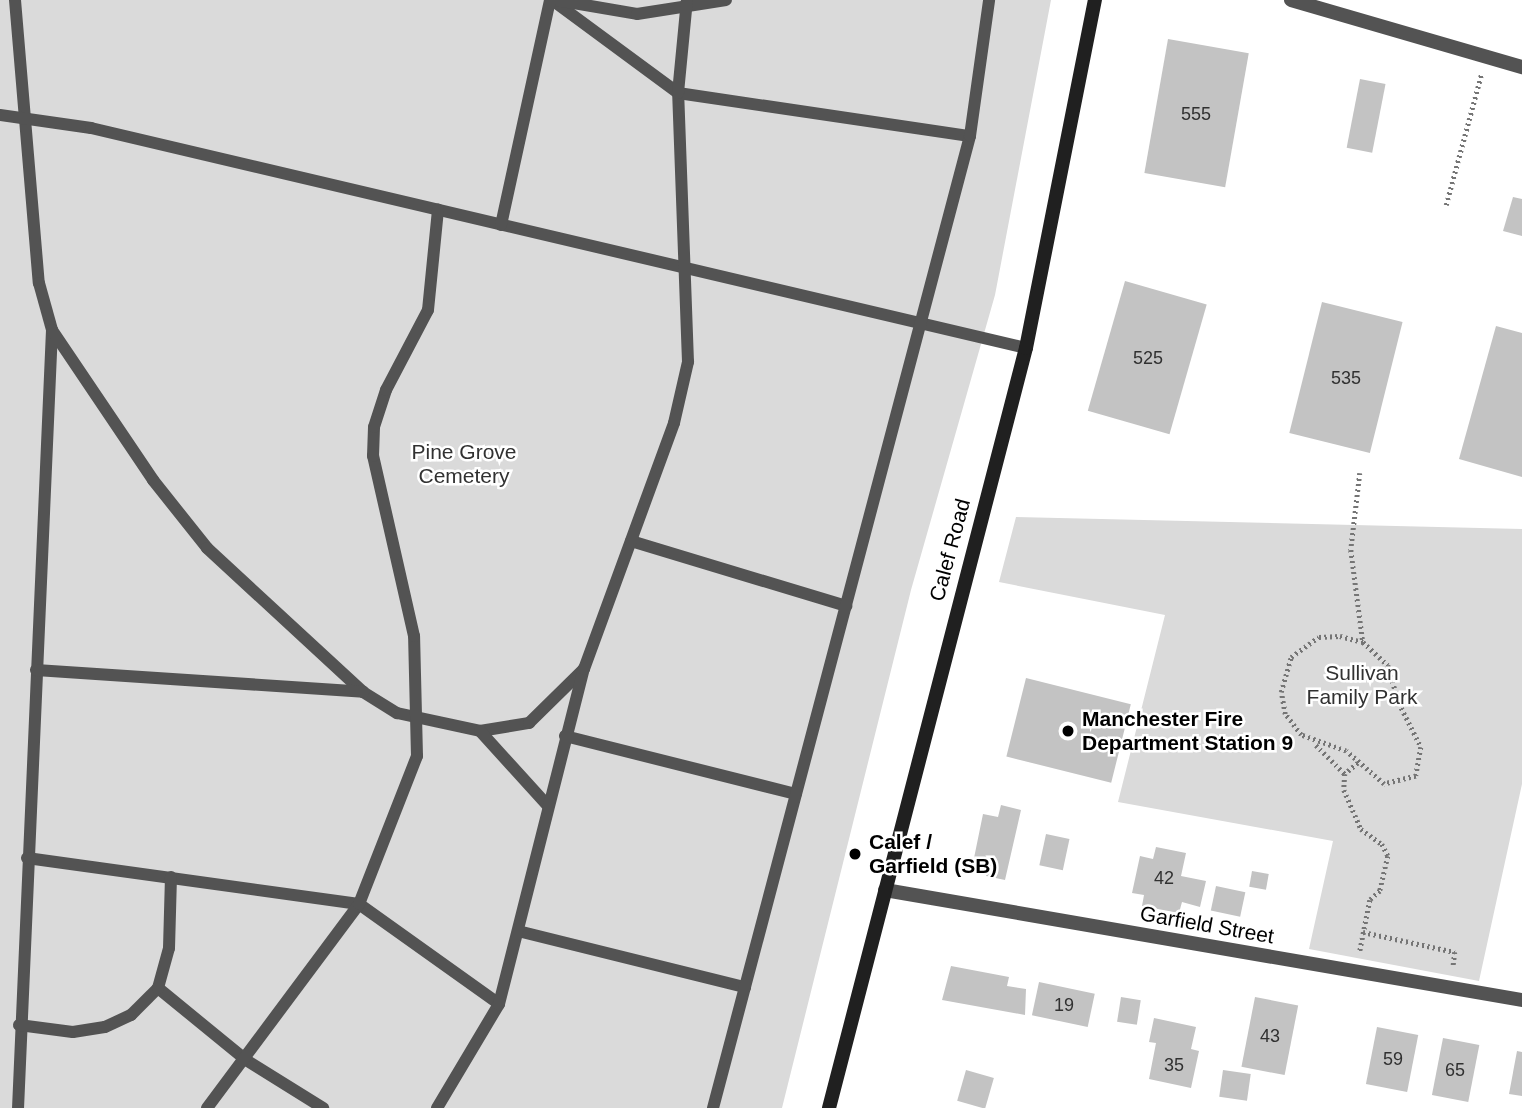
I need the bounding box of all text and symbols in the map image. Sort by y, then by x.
house number: 555 [1181,103,1211,125]
house number: 525 [1133,347,1163,369]
house number: 535 [1331,367,1361,389]
park label: Pine Grove Cemetery [411,439,517,489]
street label: Calef Road [924,496,976,604]
park label: Sullivan Family Park [1307,660,1417,710]
place label: Manchester Fire Department Station 9 [1082,706,1293,756]
marker: Manchester Fire Department Station 9 [1060,723,1076,739]
place label: Calef / Garfield (SB) [869,829,997,879]
marker: Calef / Garfield (SB) [847,846,863,862]
house number: 42 [1154,867,1174,889]
street label: Garfield Street [1138,901,1276,949]
house number: 19 [1054,994,1074,1016]
house number: 43 [1260,1025,1280,1047]
house number: 59 [1383,1048,1403,1070]
house number: 35 [1164,1054,1184,1076]
house number: 65 [1445,1059,1465,1081]

